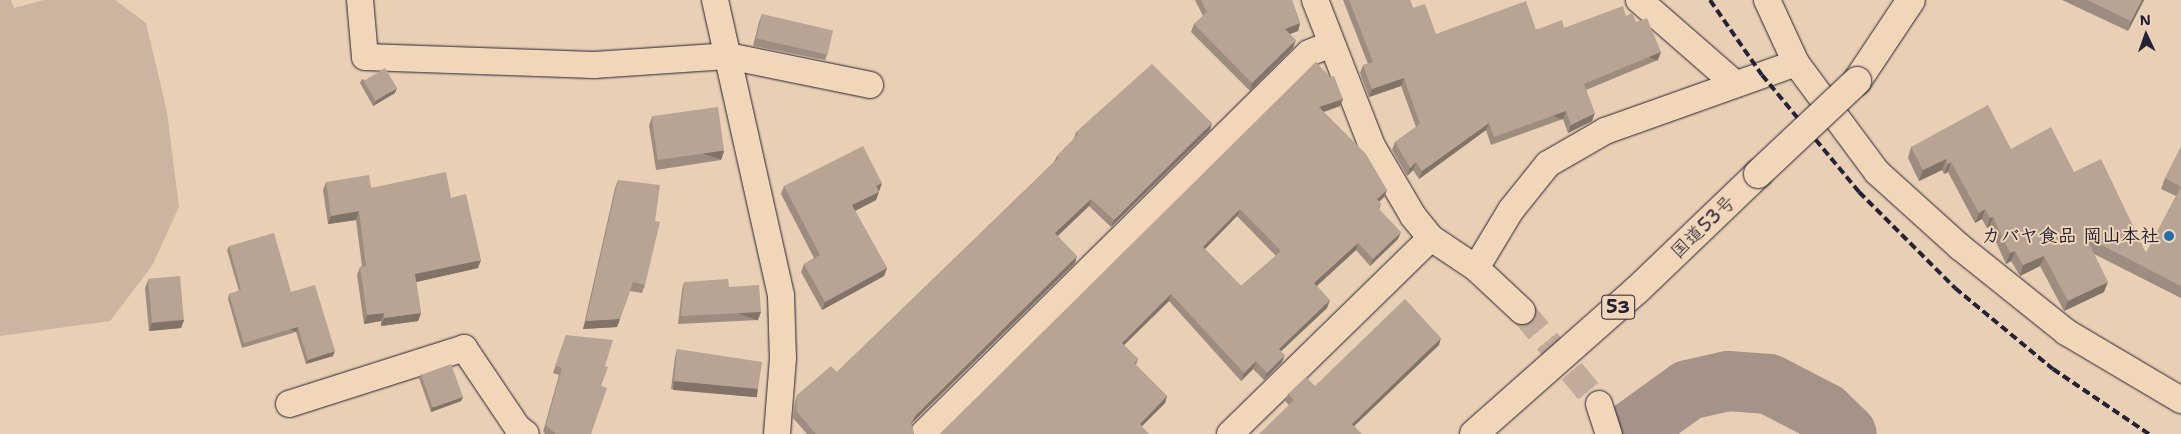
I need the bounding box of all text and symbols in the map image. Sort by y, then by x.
north arrow [2121,10,2171,60]
text: N [2139,11,2151,29]
street label: 国道53号 [1666,191,1740,263]
place label: カバヤ食品 岡山本社 [1981,225,2159,247]
marker: カバヤ食品 岡山本社 [2163,230,2175,242]
road number: 53 [1600,292,1636,322]

